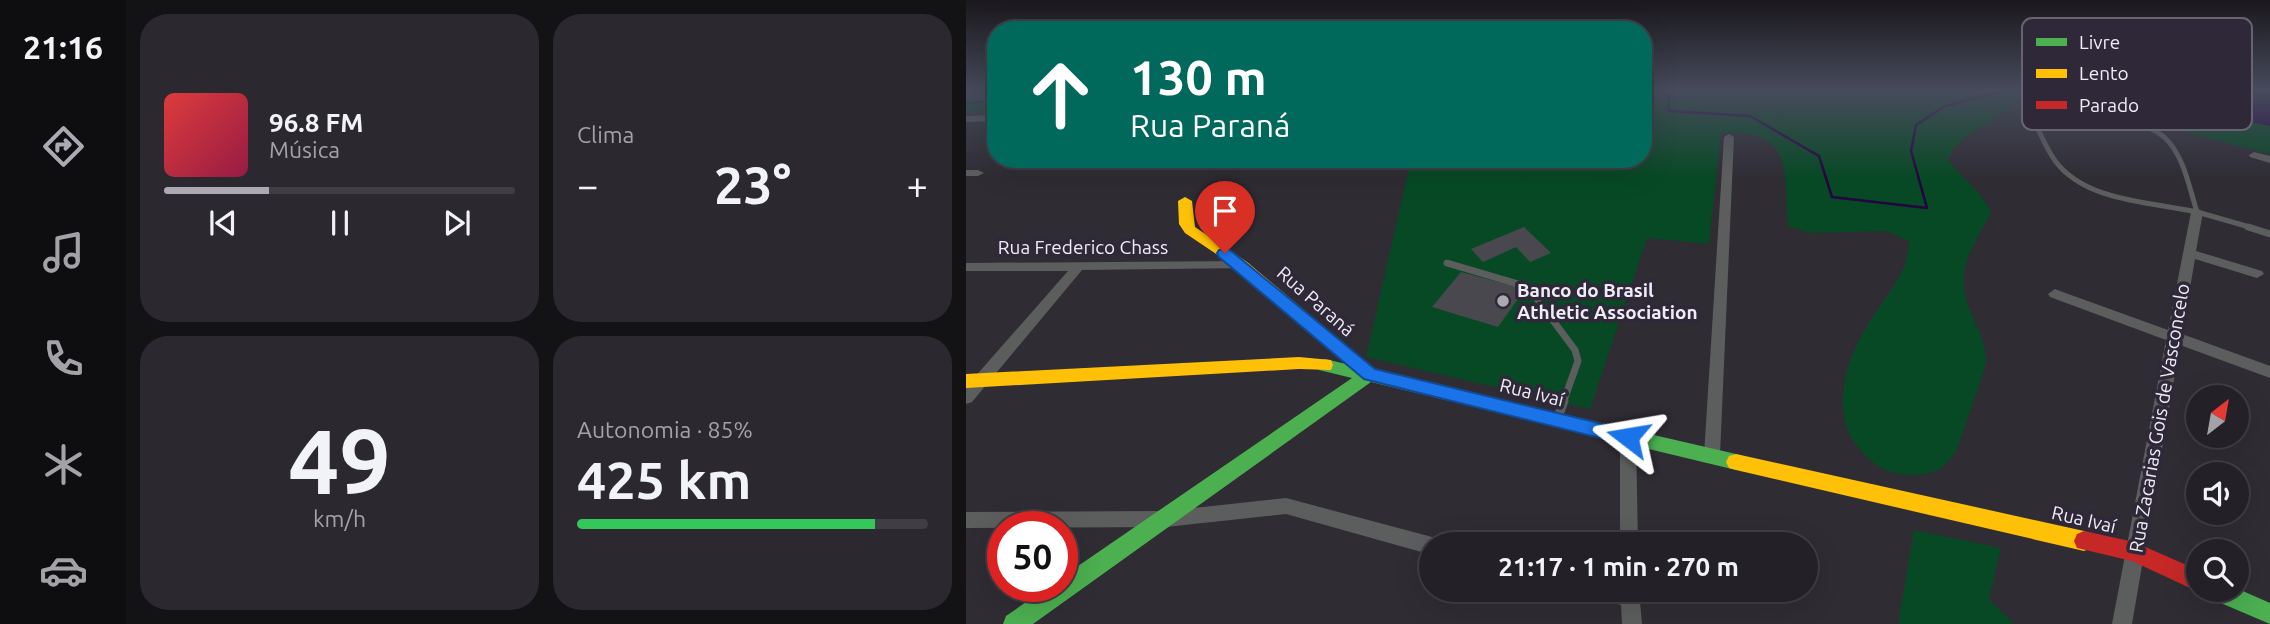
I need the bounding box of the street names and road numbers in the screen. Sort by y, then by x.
street label: Rua Frederico Chass [998,236,1168,258]
street label: Rua Paraná [1273,261,1359,341]
street label: Rua Zacarias Gois de Vasconcelo [2124,282,2194,554]
street label: Rua Ivaí [1498,373,1567,411]
street label: Rua Ivaí [2050,501,2119,537]

